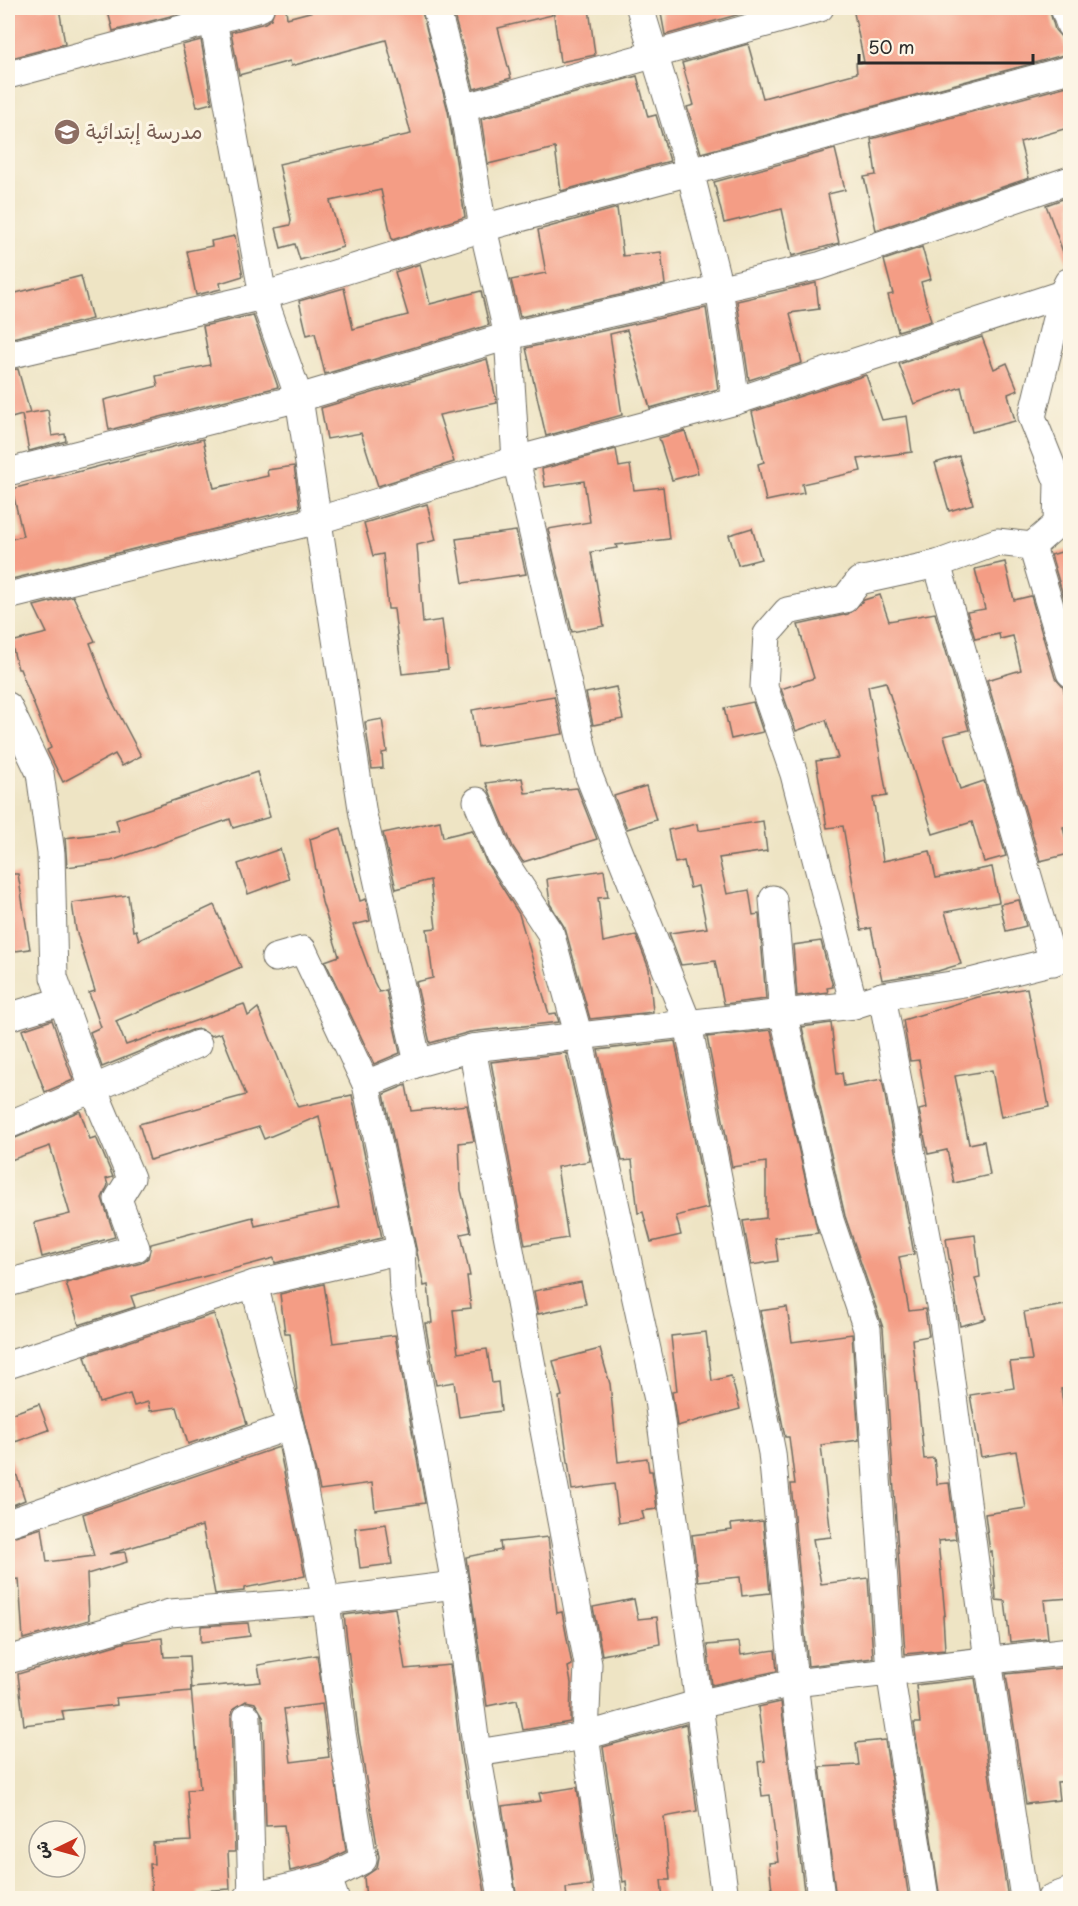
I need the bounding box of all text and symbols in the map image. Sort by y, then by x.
scale bar [859,27,1033,65]
text: 50 m [868,33,915,60]
place label: مدرسة إبتدائية [86,116,203,146]
school or university icon: مدرسة إبتدائية [52,117,82,147]
north arrow [27,1819,87,1879]
text: ش [28,1841,54,1860]

